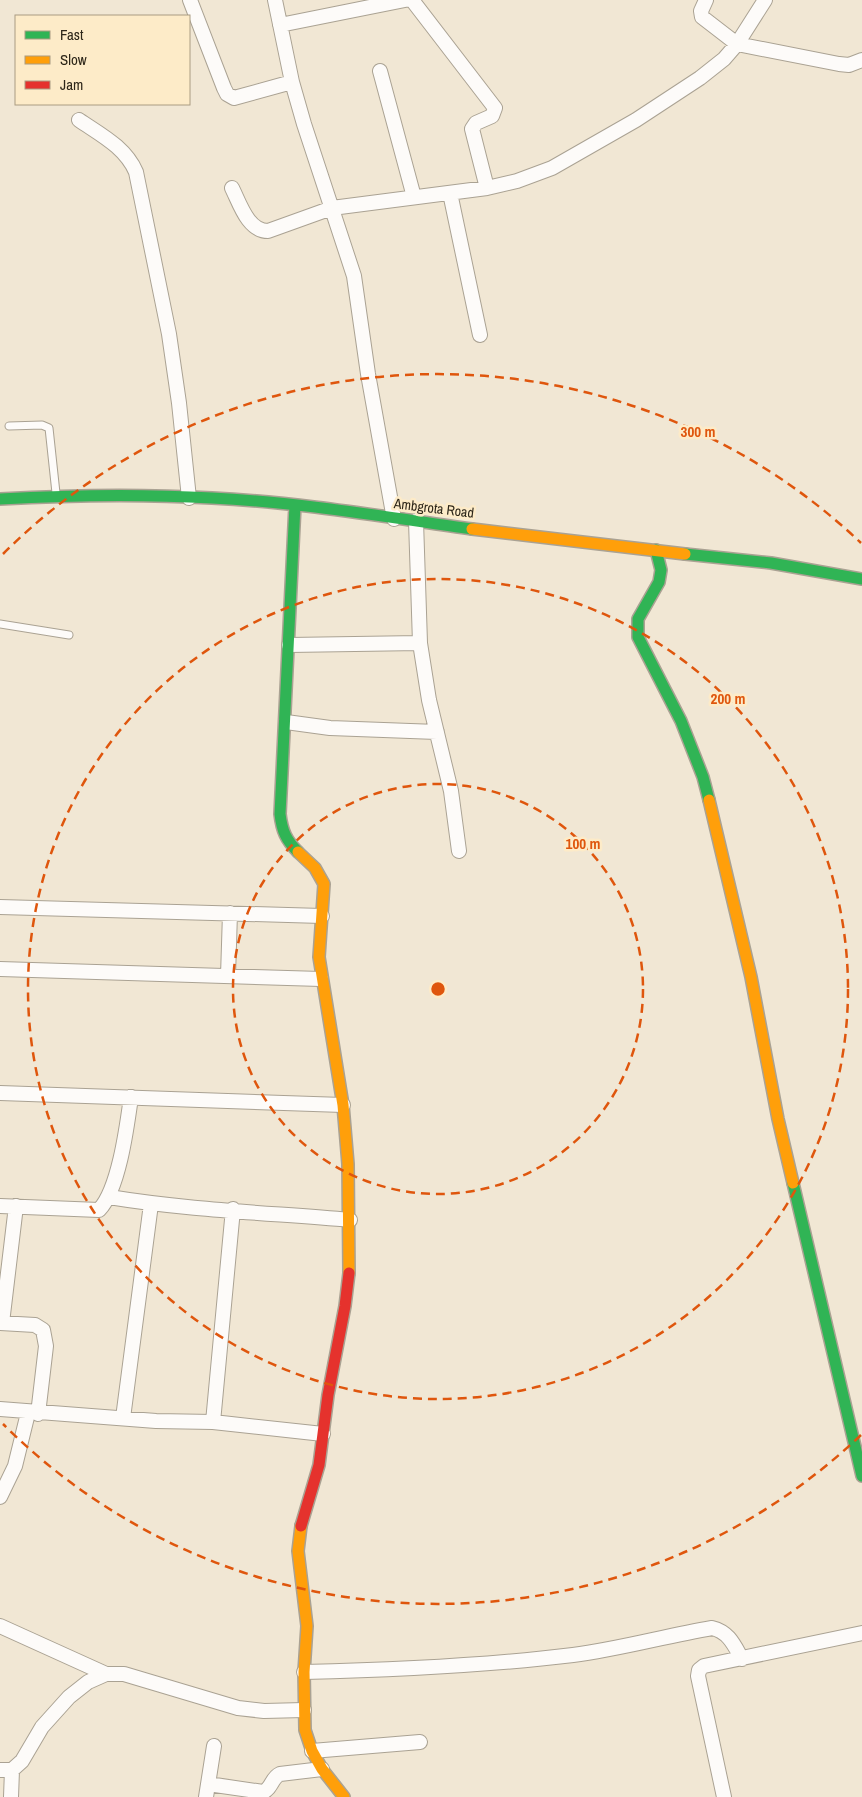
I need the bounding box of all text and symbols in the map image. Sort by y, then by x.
legend [15,15,190,105]
text: Fast [60,24,84,45]
text: Slow [60,49,87,70]
text: Jam [60,74,83,95]
text: 300 m [681,421,715,442]
street label: Ambgrota Road [392,494,475,522]
text: 200 m [711,688,745,709]
text: 100 m [566,833,600,854]
centre of rings [429,980,447,998]

